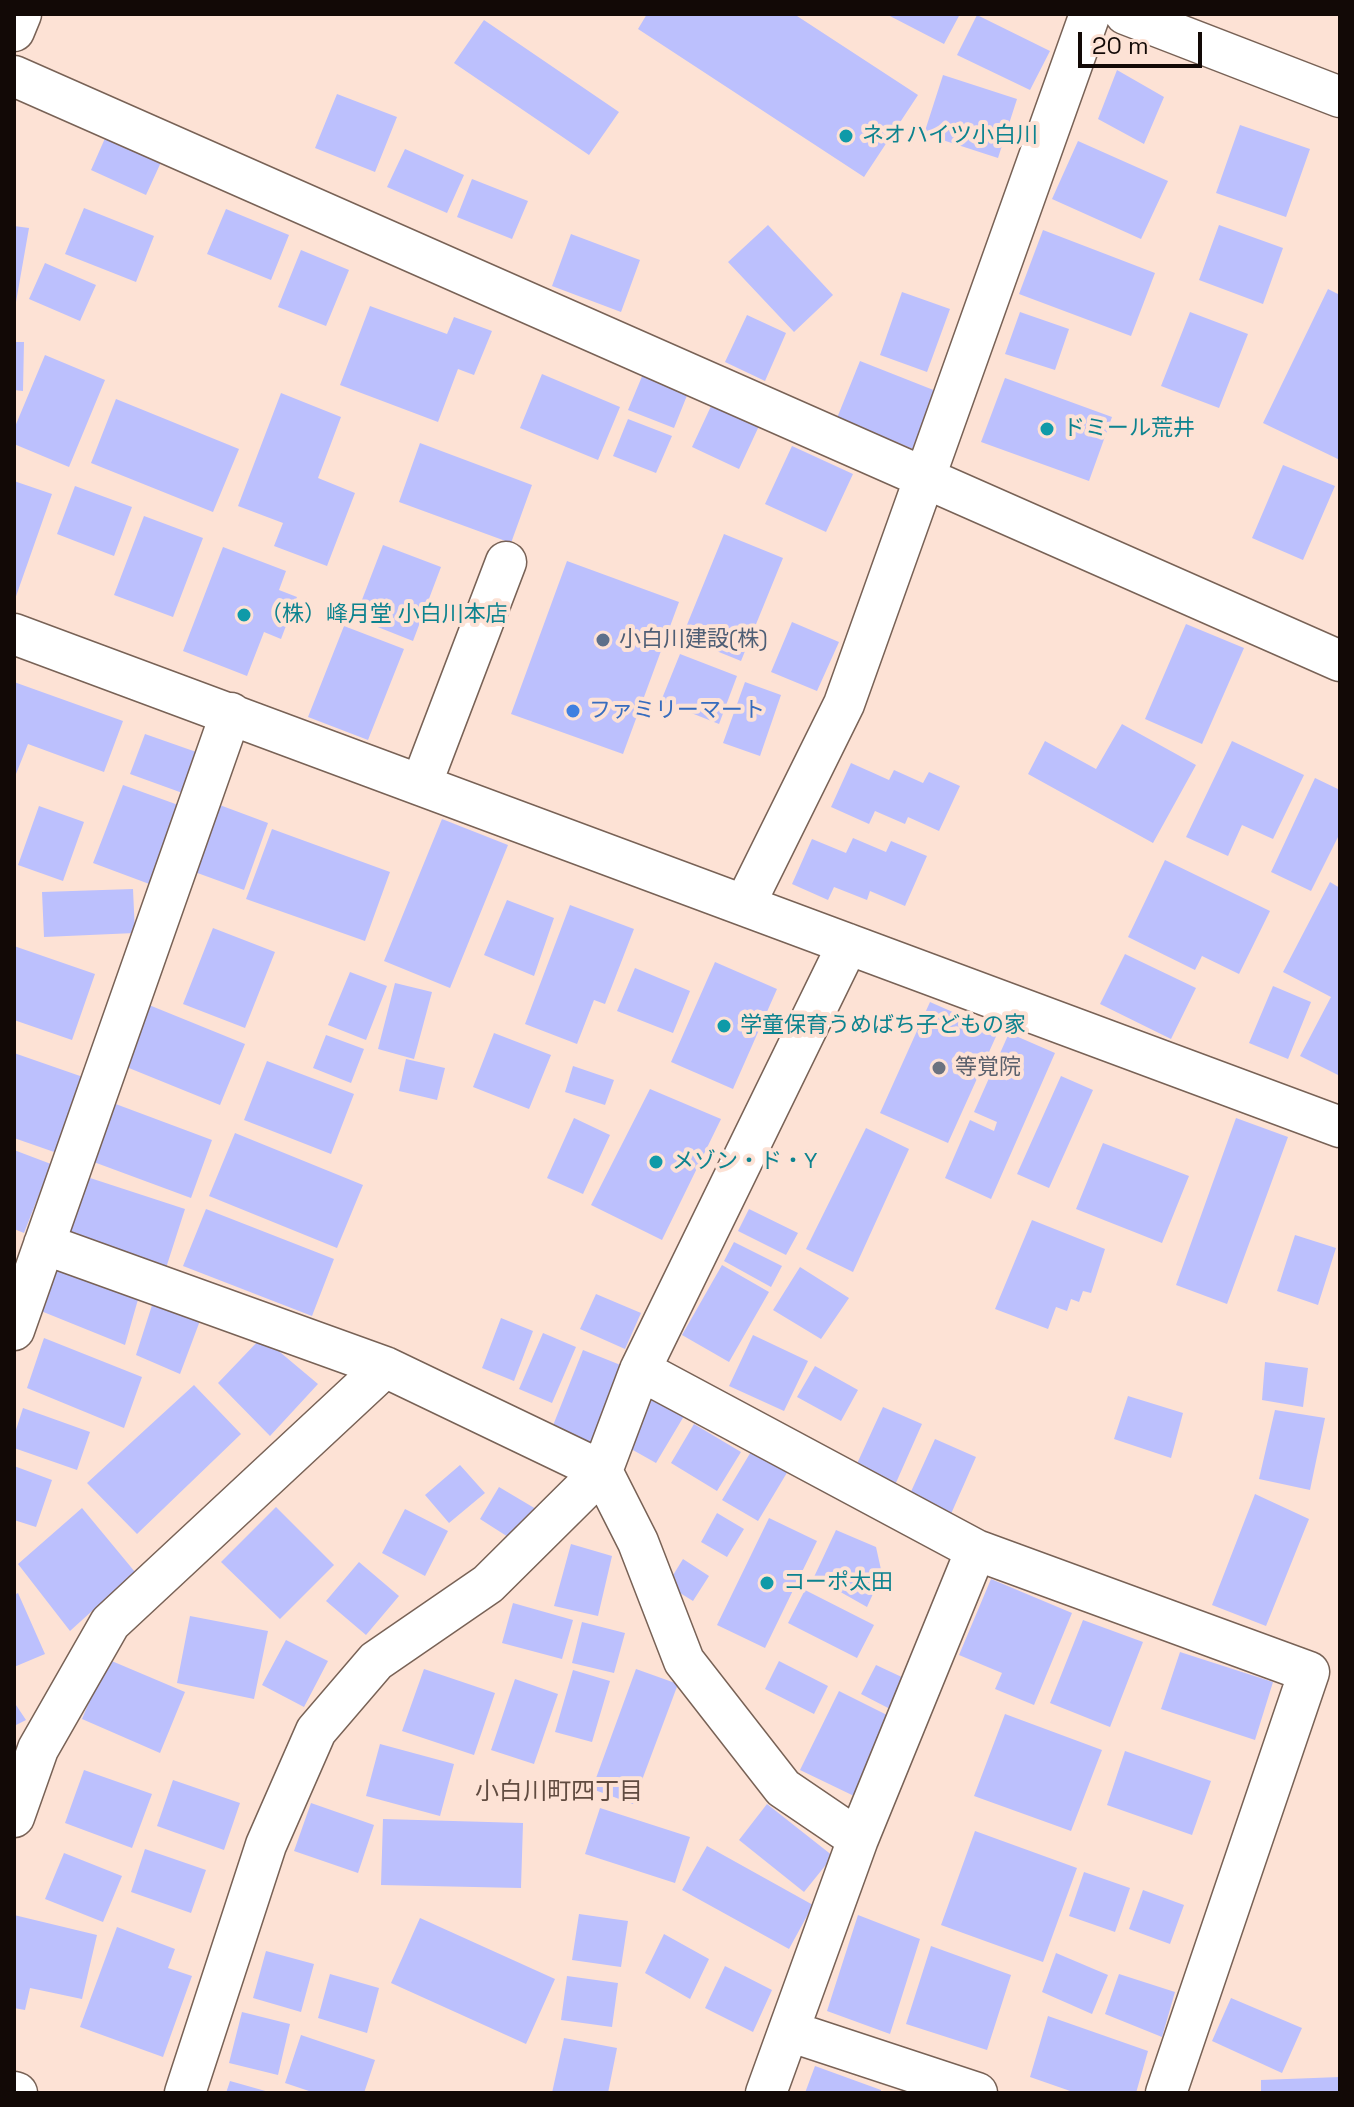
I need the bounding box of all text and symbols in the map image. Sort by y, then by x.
scale bar [1082,16,1206,66]
text: 20 m [1092,30,1149,61]
place label: ネオハイツ小白川 [862,123,1038,149]
marker: ネオハイツ小白川 [837,127,855,145]
place label: ドミール荒井 [1063,416,1195,442]
marker: ドミール荒井 [1038,420,1056,438]
place label: （株）峰月堂 小白川本店 [260,602,508,628]
marker: （株）峰月堂 小白川本店 [235,606,253,624]
place label: 小白川建設(株) [619,627,768,653]
marker: 小白川建設(株) [594,631,612,649]
place label: ファミリーマート [589,698,765,724]
marker: ファミリーマート [564,702,582,720]
place label: 学童保育うめばち子どもの家 [740,1013,1026,1039]
marker: 学童保育うめばち子どもの家 [715,1017,733,1035]
place label: 等覚院 [955,1055,1021,1081]
marker: 等覚院 [930,1059,948,1077]
place label: メゾン・ド・Y [672,1149,817,1175]
marker: メゾン・ド・Y [647,1153,665,1171]
place label: コーポ太田 [783,1570,893,1596]
marker: コーポ太田 [758,1574,776,1592]
district label: 小白川町四丁目 [475,1778,643,1806]

